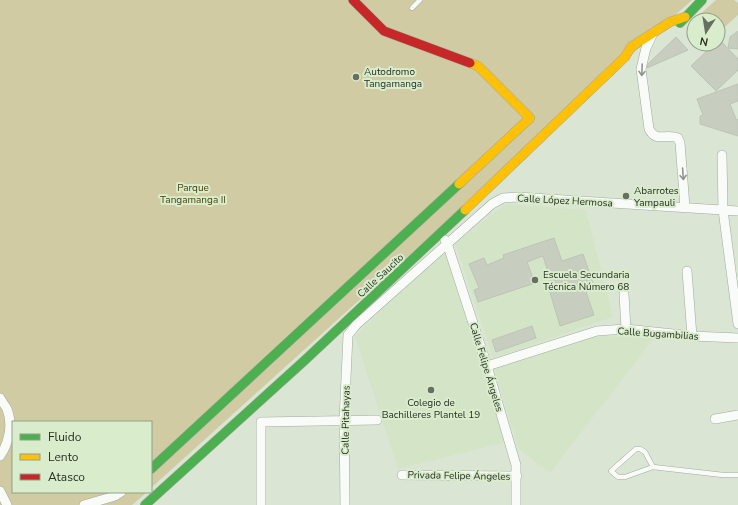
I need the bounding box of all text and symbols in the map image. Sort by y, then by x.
north arrow [686,12,726,52]
text: N [698,33,710,49]
one-way arrow [638,63,646,76]
place label: Autodromo Tangamanga [364,65,422,91]
marker: Autodromo Tangamanga [351,72,361,82]
one-way arrow [679,167,686,180]
park label: Parque Tangamanga II [160,181,226,207]
place label: Abarrotes Yampauli [633,184,679,210]
marker: Abarrotes Yampauli [621,191,631,201]
street label: Calle López Hermosa [517,192,613,210]
street label: Calle Saucito [354,250,407,301]
place label: Escuela Secundaria Técnica Número 68 [543,268,630,294]
marker: Escuela Secundaria Técnica Número 68 [530,275,540,285]
street label: Calle Felipe Ángeles [466,321,506,414]
street label: Calle Bugambilias [617,324,699,344]
street label: Calle Pitahayas [338,385,354,455]
marker: Colegio de Bachilleres Plantel 19 [426,385,436,395]
place label: Colegio de Bachilleres Plantel 19 [382,396,480,422]
legend [12,421,152,493]
text: Fluido [48,429,82,445]
text: Lento [48,449,79,465]
street label: Privada Felipe Ángeles [407,468,511,484]
text: Atasco [48,469,85,485]

